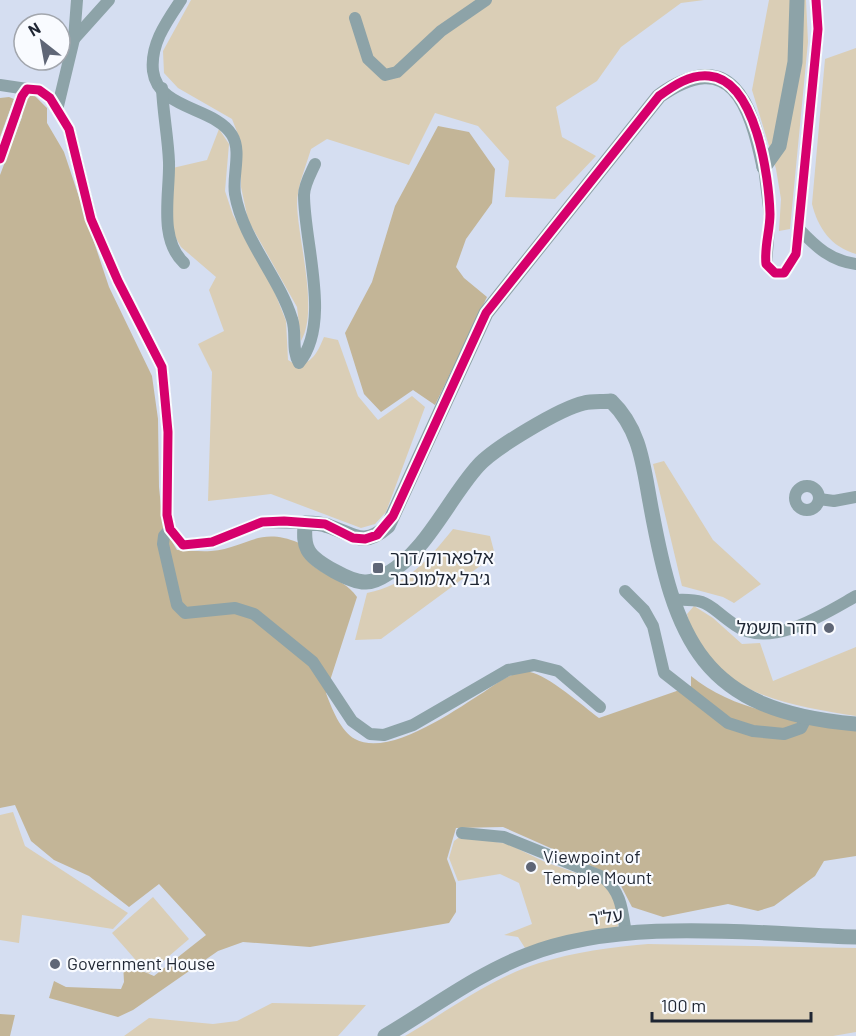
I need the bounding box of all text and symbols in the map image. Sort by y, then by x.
north arrow [12,12,72,72]
text: N [25,18,43,40]
place label: אלפארוק/דרך ג׳בל אלמוכבר [390,546,494,589]
marker: אלפארוק/דרך ג׳בל אלמוכבר [371,561,385,575]
place label: חדר חשמל [737,616,817,638]
marker: חדר חשמל [822,621,836,635]
place label: Viewpoint of Temple Mount [543,845,652,888]
marker: Viewpoint of Temple Mount [524,860,538,874]
street label: על"ר [588,903,624,929]
place label: Government House [67,952,215,974]
marker: Government House [48,957,62,971]
scale bar [652,985,811,1023]
text: 100 m [661,994,706,1016]

